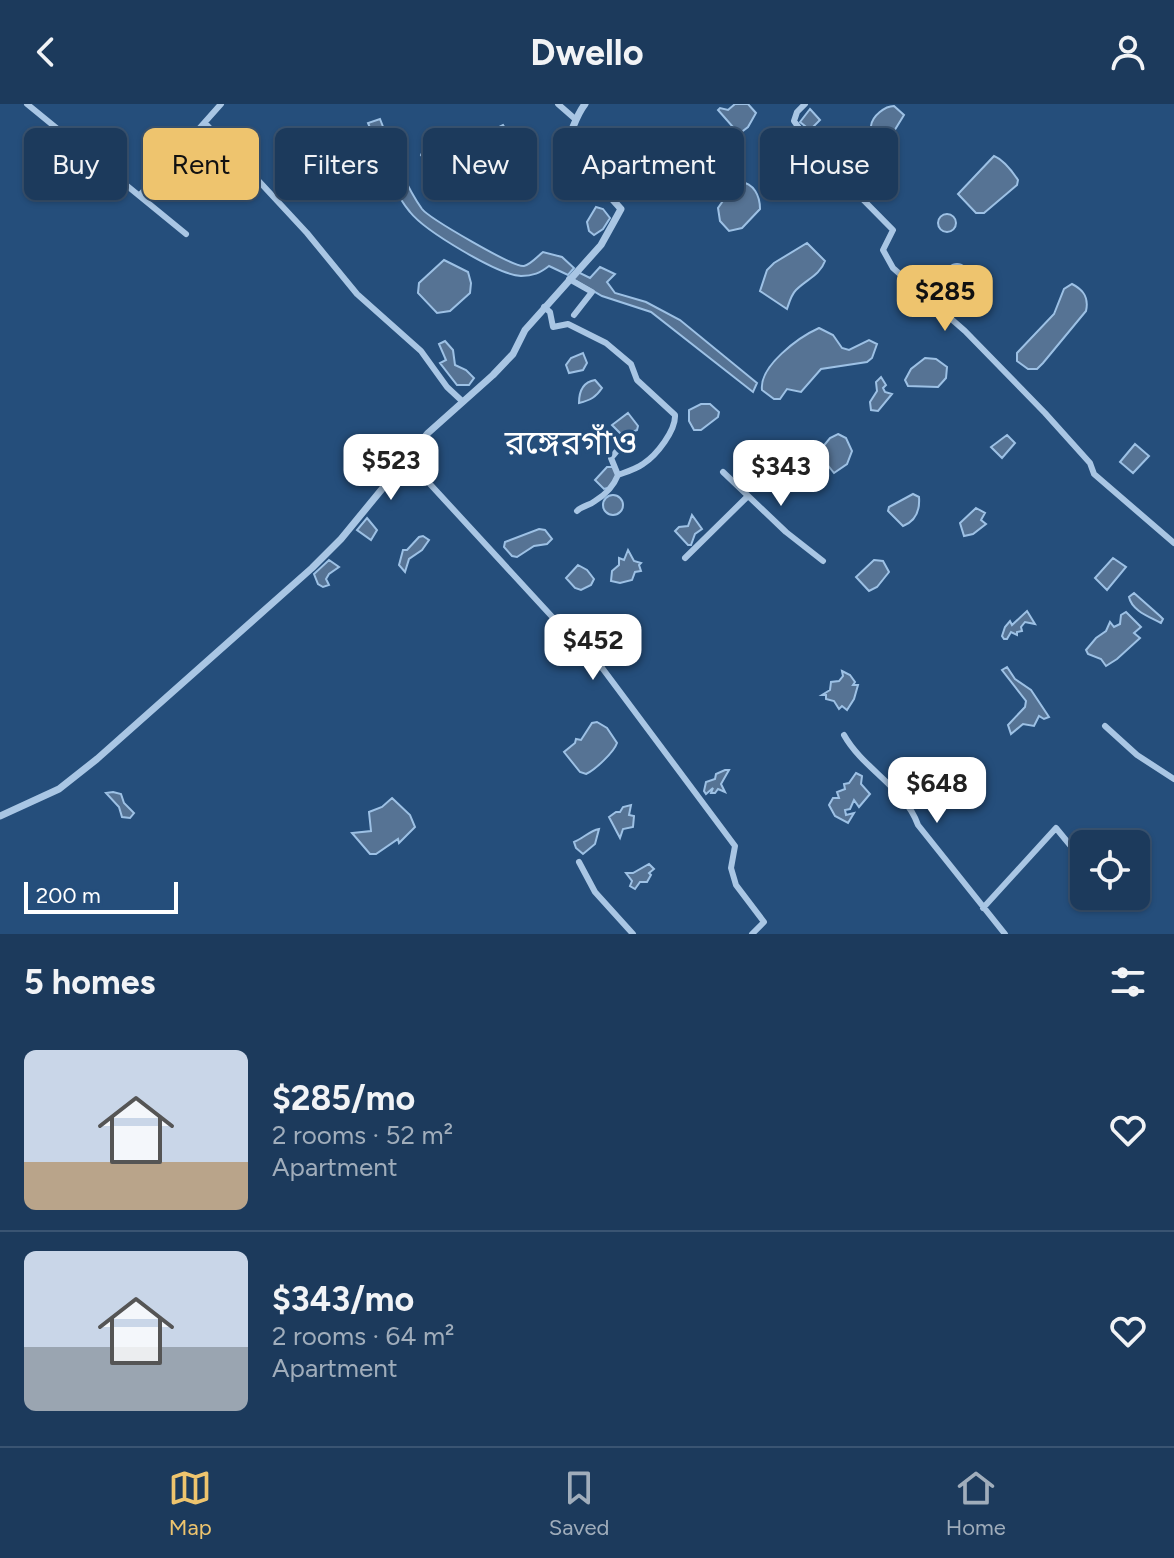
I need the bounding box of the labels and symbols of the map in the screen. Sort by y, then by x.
pin: $285 [898,265,992,333]
district label: রঙ্গেরগাঁও [504,422,637,463]
pin: $523 [344,434,438,502]
pin: $343 [734,440,828,508]
pin: $452 [546,614,640,682]
pin: $648 [890,757,984,825]
scale bar [24,878,178,914]

